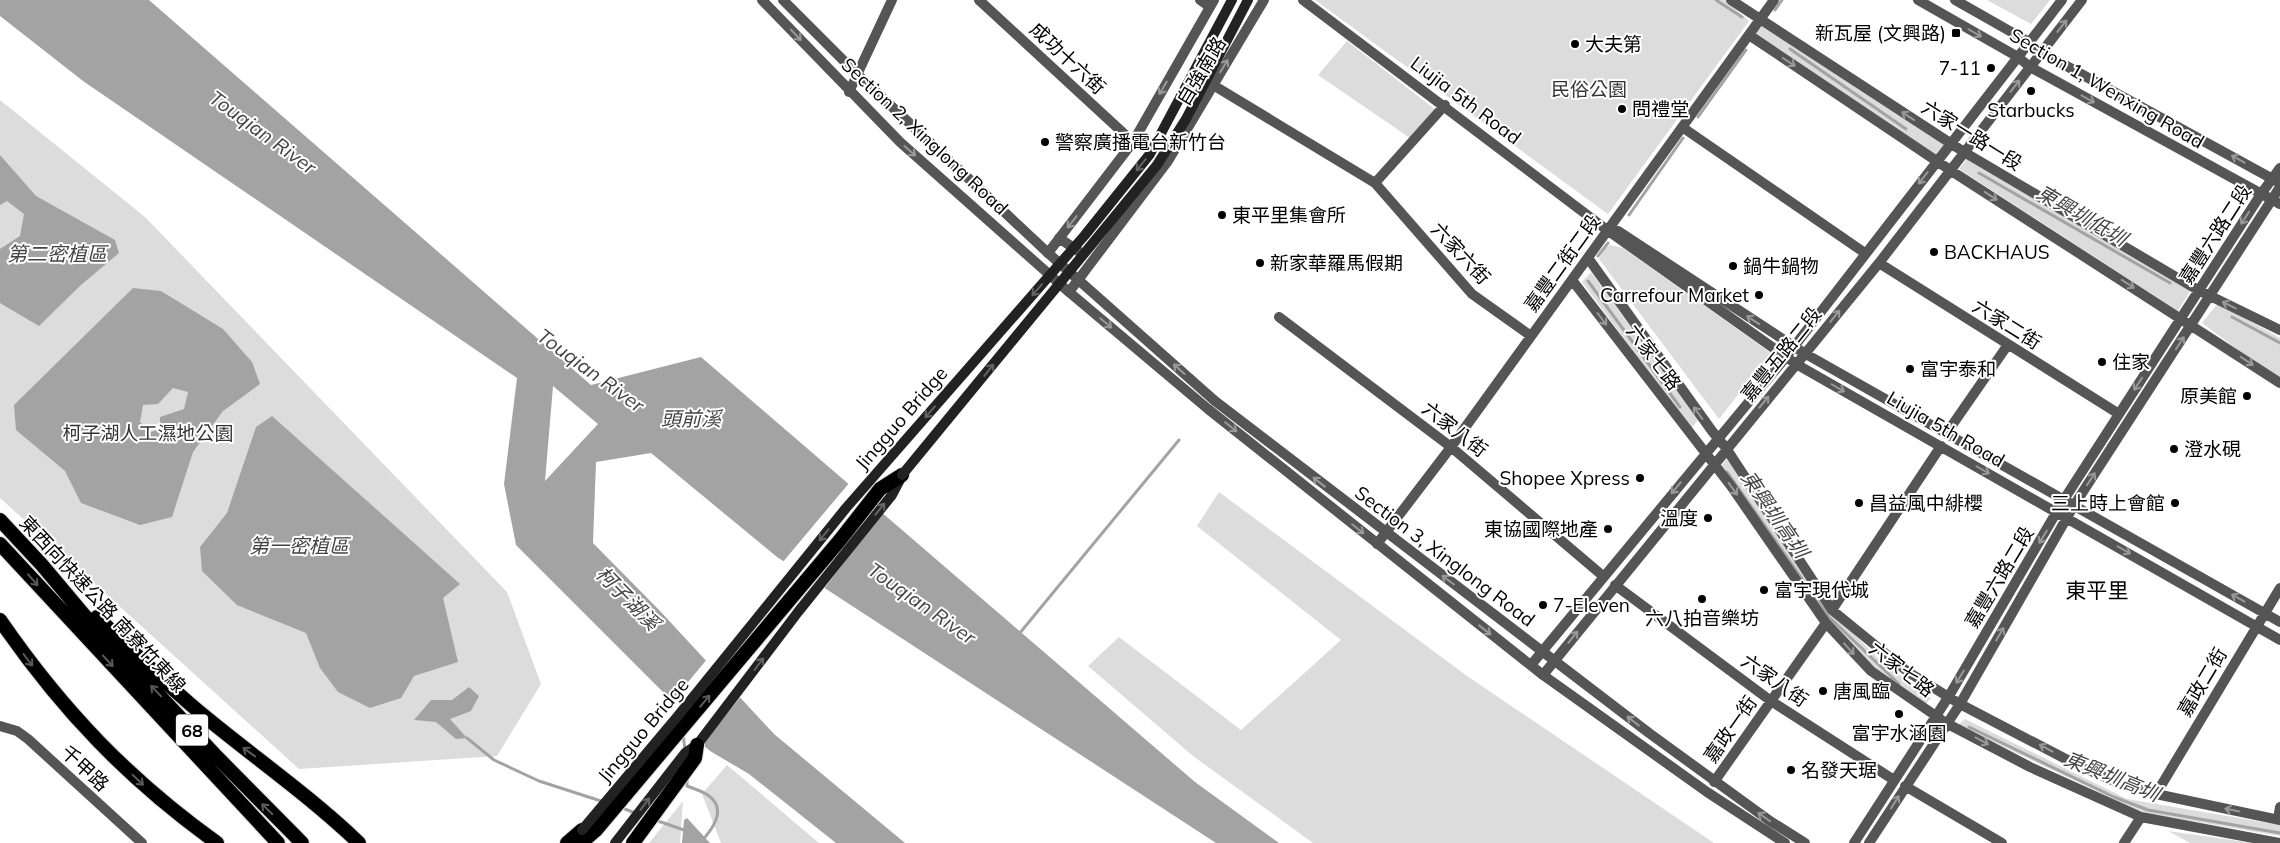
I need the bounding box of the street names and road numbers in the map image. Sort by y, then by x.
street label: 成功十六街 [1025,17,1111,99]
street label: Section 1, Wenxing Road [2005,22,2209,154]
street label: 自強南路 [1171,32,1231,110]
street label: Liujia 5th Road [1406,51,1526,149]
street label: Section 2, Xinglong Road [837,52,1013,220]
street label: 六家一路一段 [1917,95,2027,175]
street label: 嘉豐六路二段 [2174,180,2256,288]
street label: 嘉豐二街二段 [1519,210,1605,316]
street label: 六家六街 [1426,217,1496,289]
street label: 六家二街 [1968,294,2046,354]
street label: 嘉豐五路二段 [1736,302,1826,406]
street label: 六家七路 [1622,319,1686,395]
street label: Jingguo Bridge [850,361,952,475]
street label: Liujia 5th Road [1883,386,2009,472]
street label: 六家八街 [1418,396,1492,462]
street label: Section 3, Xinglong Road [1350,480,1540,632]
street label: 東西向快速公路 南寮竹東線 [15,511,191,697]
street label: 嘉豐六路二段 [1959,522,2039,632]
street label: 六家七路 [1865,636,1939,702]
street label: 嘉政二街 [2172,643,2232,721]
street label: 六家八街 [1737,648,1813,712]
street label: Jingguo Bridge [592,673,694,787]
street label: 嘉政一街 [1698,691,1762,767]
road number: 68 [176,714,208,746]
street label: 千甲路 [56,740,114,796]

